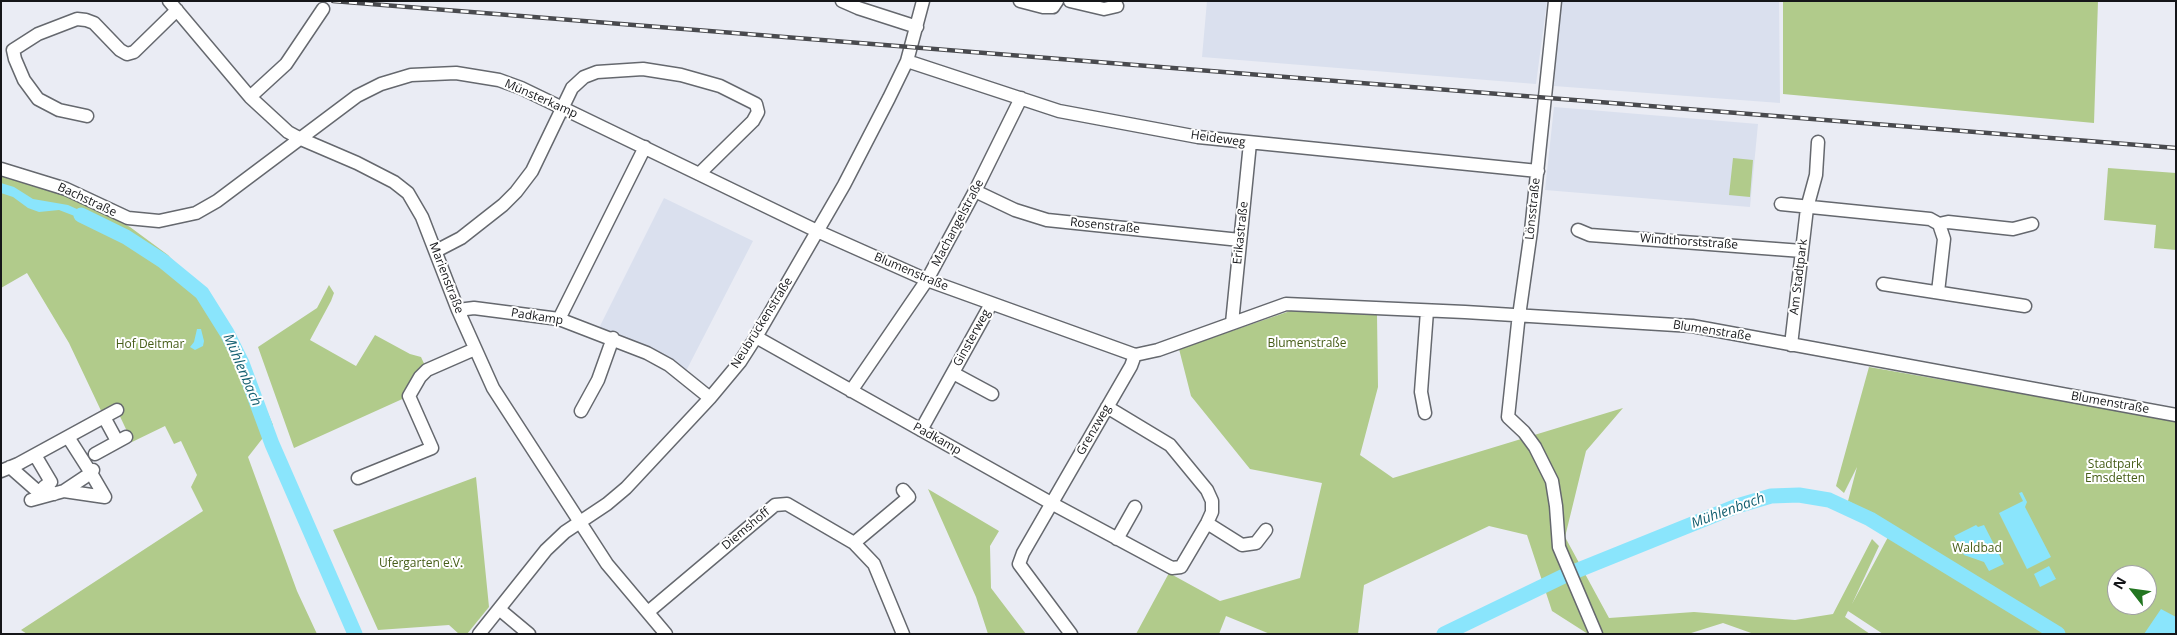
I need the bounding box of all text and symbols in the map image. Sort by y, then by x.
street label: Münsterkamp [502,76,580,122]
street label: Heideweg [1190,128,1246,150]
street label: Machangelstraße [929,177,987,269]
street label: Lönsstraße [1523,177,1543,241]
street label: Bachstraße [55,180,119,220]
street label: Erikastraße [1231,201,1251,265]
street label: Rosenstraße [1069,215,1141,237]
street label: Windthorststraße [1639,231,1739,253]
street label: Am Stadtpark [1787,238,1811,316]
street label: Marienstraße [426,240,466,316]
street label: Blumenstraße [872,250,950,294]
street label: Neubrückenstraße [728,275,796,371]
street label: Padkamp [510,306,564,328]
street label: Ginsterweg [950,307,994,369]
street label: Blumenstraße [1672,318,1752,344]
water label: Mühlenbach [219,331,265,409]
park label: Blumenstraße [1267,337,1347,351]
park label: Hof Deitmar [116,338,184,352]
street label: Blumenstraße [2070,389,2150,417]
street label: Grenzweg [1074,402,1114,458]
street label: Padkamp [910,420,964,458]
park label: Stadtpark Emsdetten [2085,458,2145,486]
water label: Mühlenbach [1689,490,1767,532]
street label: Diemshoff [719,505,773,553]
park label: Waldbad [1952,542,2002,556]
park label: Ufergarten e.V. [379,557,463,571]
north arrow [2107,565,2157,615]
text: N [2108,573,2131,592]

